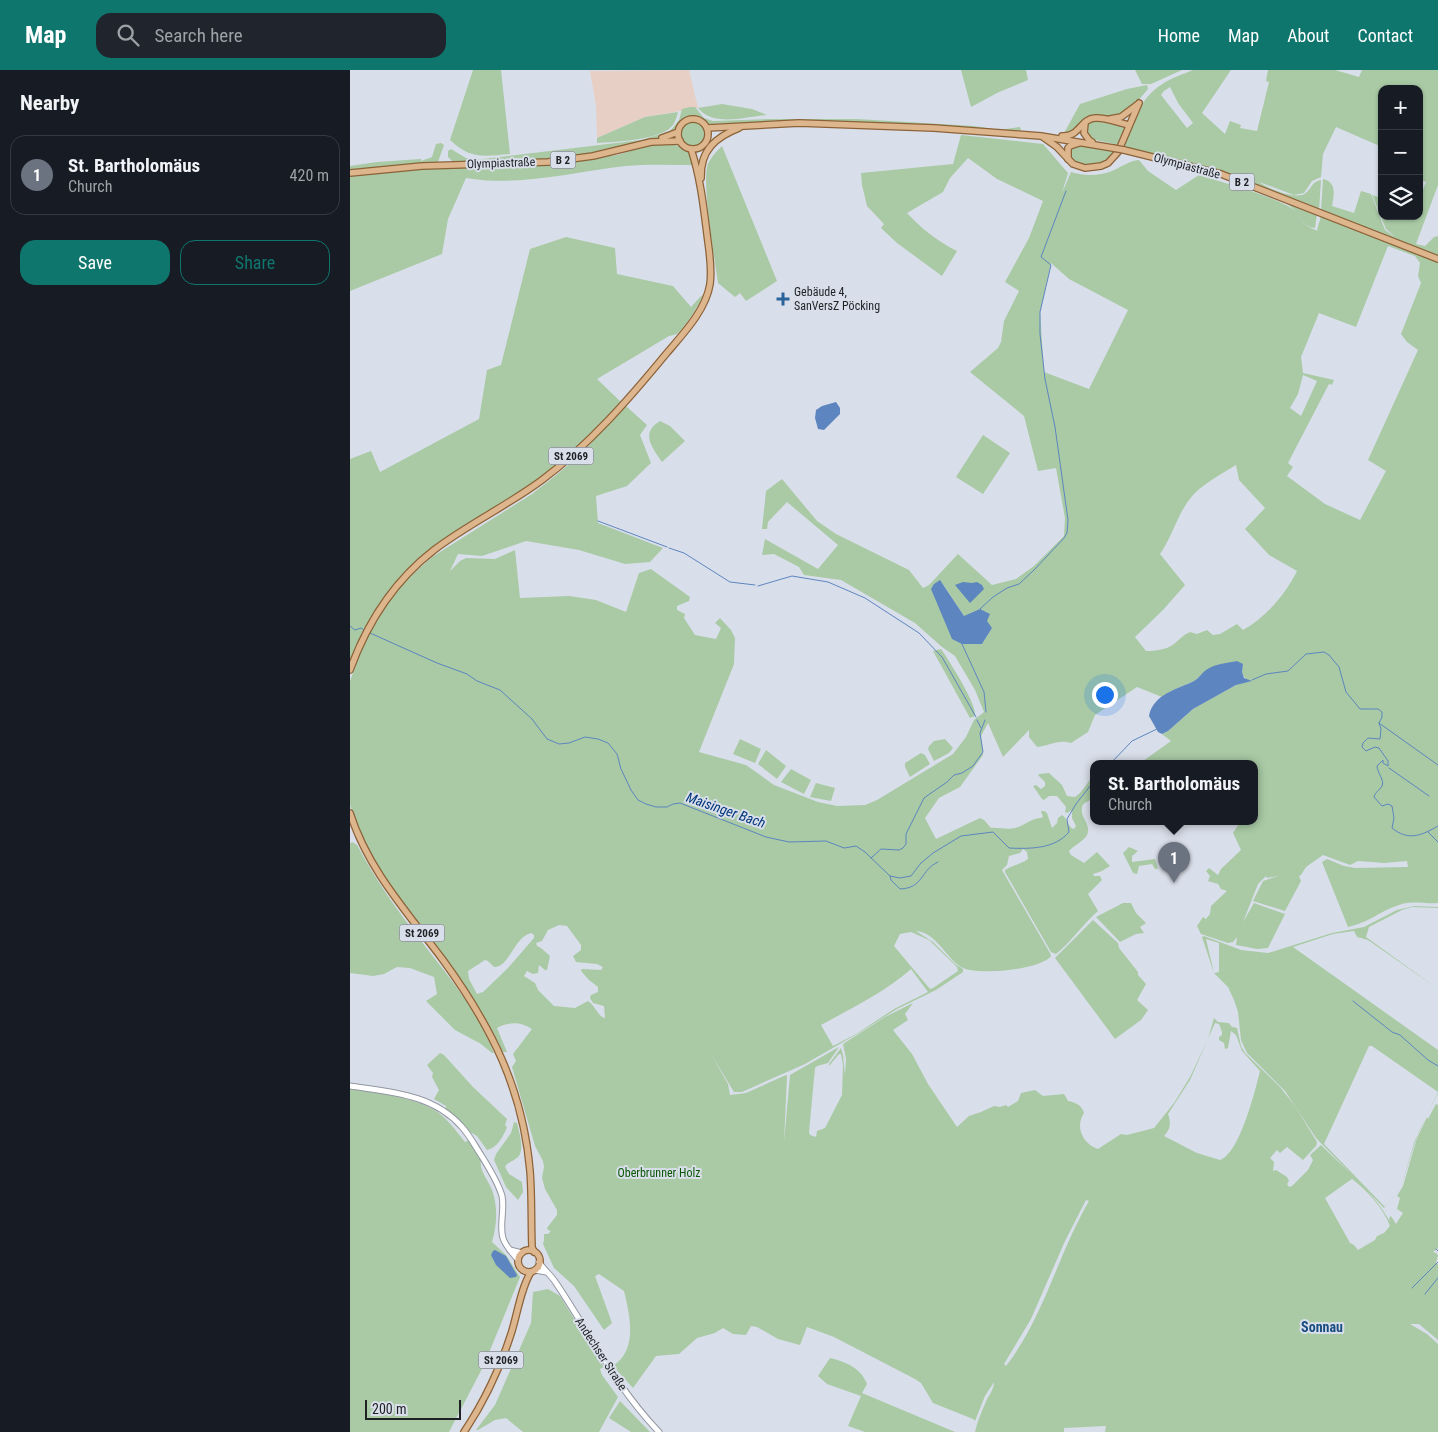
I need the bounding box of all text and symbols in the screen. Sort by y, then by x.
search box [96,13,446,58]
text: Map [25,21,66,49]
icon: search [114,21,142,49]
text: Search here [154,24,243,47]
text: Home [1158,25,1200,46]
text: Map [1228,25,1259,46]
text: About [1287,25,1329,46]
text: Contact [1357,25,1413,46]
map controls [1378,85,1423,220]
button: + [1378,85,1423,130]
text: Nearby [20,91,79,115]
button: − [1378,130,1423,175]
street label: Olympiastraße [1152,150,1222,182]
road number: B 2 [550,152,576,168]
text: St. Bartholomäus [68,154,200,177]
street label: Olympiastraße [467,155,536,171]
text: 1 [33,166,41,185]
text: 420 m [290,166,329,185]
road number: B 2 [1230,174,1254,190]
button: layers [1378,175,1423,220]
text: Church [68,177,112,196]
button: Save [20,240,170,285]
button: Share [180,240,330,285]
place label: Gebäude 4, SanVersZ Pöcking [794,285,880,313]
marker: Gebäude 4, SanVersZ Pöcking [776,292,790,306]
road number: St 2069 [548,448,594,464]
your location [1092,682,1118,708]
popup [1090,760,1258,825]
text: St. Bartholomäus [1108,772,1240,795]
water label: Maisinger Bach [684,789,768,831]
text: Church [1108,795,1152,814]
pin: 1 [1158,842,1190,883]
road number: St 2069 [400,924,444,941]
park label: Oberbrunner Holz [618,1166,700,1180]
street label: Andechser Straße [572,1315,630,1393]
district label: Sonnau [1301,1319,1343,1335]
road number: St 2069 [478,1352,524,1368]
scale bar [365,1397,461,1420]
text: 200 m [372,1401,407,1417]

